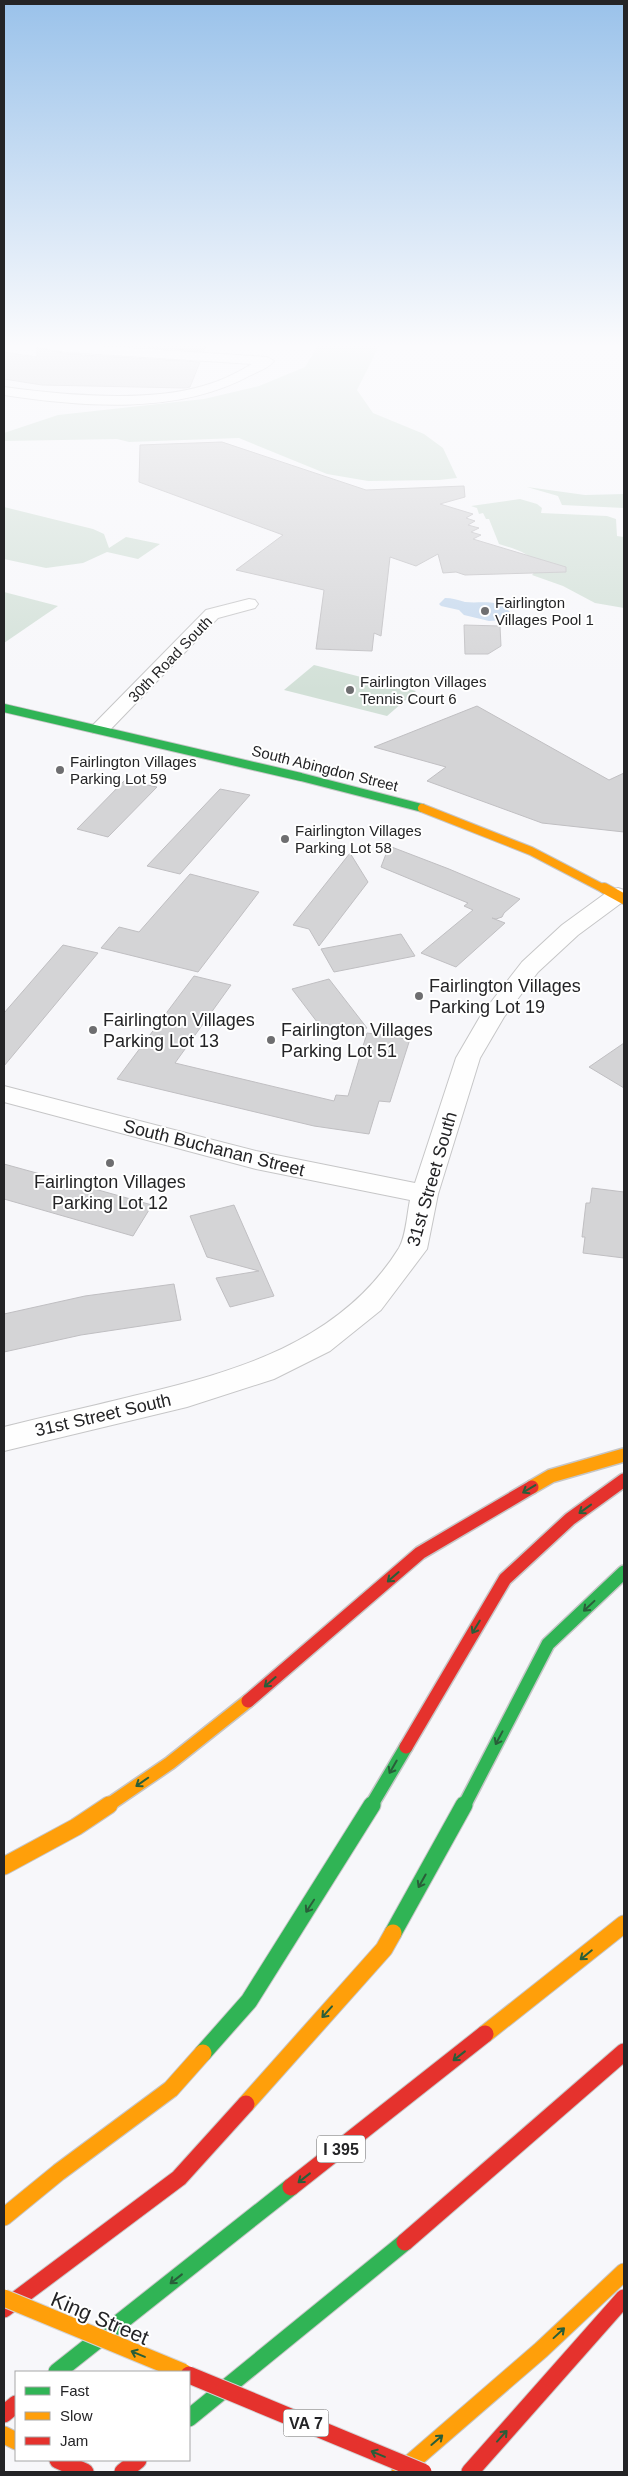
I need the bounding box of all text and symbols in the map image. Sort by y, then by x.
place label: Fairlington Villages Pool 1 [495,594,594,628]
marker: Fairlington Villages Pool 1 [479,605,491,617]
street label: 30th Road South [125,613,215,705]
place label: Fairlington Villages Tennis Court 6 [360,673,486,707]
marker: Fairlington Villages Tennis Court 6 [344,684,356,696]
street label: South Abingdon Street [250,742,401,795]
place label: Fairlington Villages Parking Lot 59 [70,753,196,787]
marker: Fairlington Villages Parking Lot 59 [54,764,66,776]
place label: Fairlington Villages Parking Lot 58 [295,822,421,856]
marker: Fairlington Villages Parking Lot 58 [279,833,291,845]
place label: Fairlington Villages Parking Lot 19 [429,976,581,1017]
marker: Fairlington Villages Parking Lot 19 [413,990,425,1002]
place label: Fairlington Villages Parking Lot 13 [103,1010,255,1051]
place label: Fairlington Villages Parking Lot 51 [281,1020,433,1061]
marker: Fairlington Villages Parking Lot 13 [87,1024,99,1036]
marker: Fairlington Villages Parking Lot 51 [265,1034,277,1046]
street label: 31st Street South [403,1109,461,1249]
street label: South Buchanan Street [121,1116,307,1180]
marker: Fairlington Villages Parking Lot 12 [104,1157,116,1169]
place label: Fairlington Villages Parking Lot 12 [34,1172,186,1213]
street label: 31st Street South [33,1390,173,1440]
one-way arrow [523,1484,537,1494]
one-way arrow [578,1504,592,1514]
one-way arrow [387,1571,400,1582]
one-way arrow [582,1600,595,1612]
one-way arrow [470,1619,480,1633]
one-way arrow [264,1677,277,1688]
one-way arrow [494,1731,504,1746]
one-way arrow [388,1759,398,1773]
one-way arrow [135,1777,149,1787]
one-way arrow [416,1874,426,1888]
one-way arrow [304,1899,314,1913]
one-way arrow [580,1950,593,1961]
one-way arrow [321,2006,333,2019]
one-way arrow [453,2051,466,2062]
road number: I 395 [317,2136,365,2162]
one-way arrow [298,2173,311,2184]
one-way arrow [170,2273,183,2284]
street label: King Street [48,2287,152,2349]
one-way arrow [553,2327,566,2339]
one-way arrow [131,2348,146,2358]
legend [15,2371,190,2461]
text: Fast [60,2382,90,2399]
text: Slow [60,2407,93,2424]
road number: VA 7 [284,2410,328,2436]
one-way arrow [497,2429,508,2442]
text: Jam [60,2432,88,2449]
one-way arrow [431,2434,444,2446]
one-way arrow [371,2448,386,2458]

